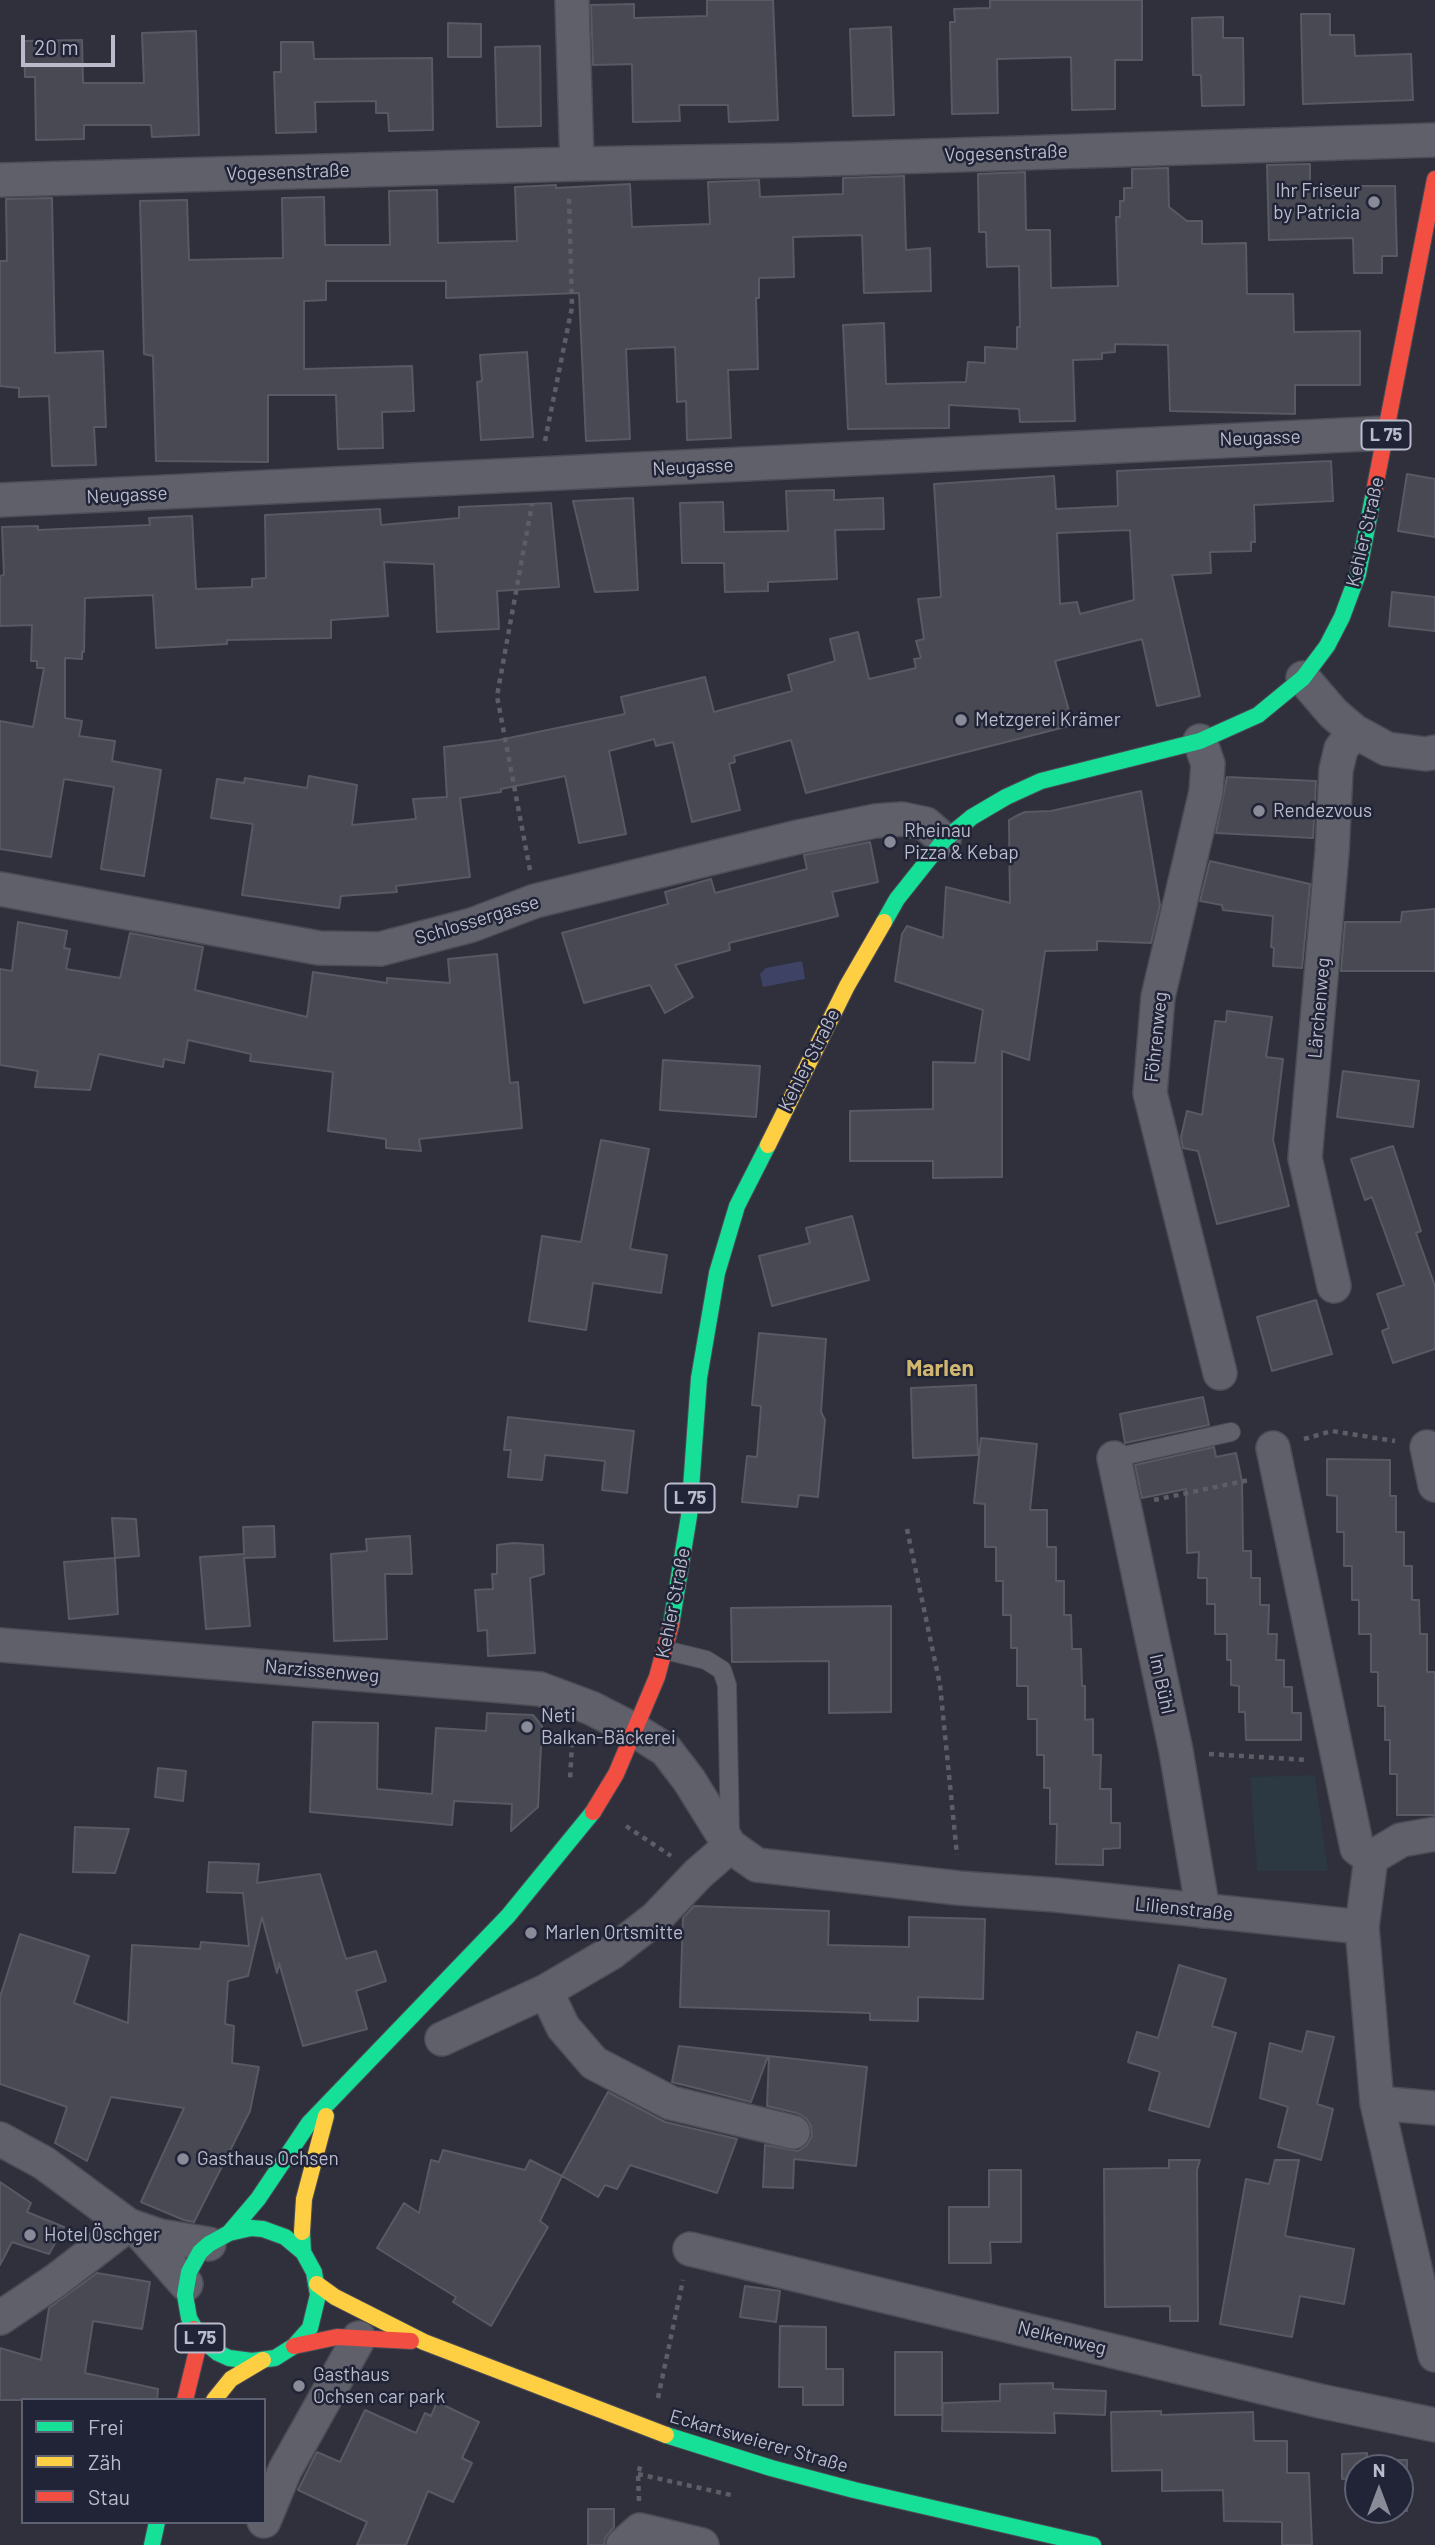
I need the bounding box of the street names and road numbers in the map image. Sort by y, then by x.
street label: Vogesenstraße [944,139,1068,167]
street label: Vogesenstraße [226,158,350,186]
road number: L 75 [1362,421,1410,450]
street label: Neugasse [1219,425,1301,451]
street label: Neugasse [652,453,734,481]
street label: Kehler Straße [1341,475,1389,589]
street label: Neugasse [86,481,168,509]
street label: Schlossergasse [412,890,542,950]
street label: Lärchenweg [1303,957,1335,1059]
street label: Föhrenweg [1140,990,1172,1084]
street label: Kehler Straße [773,1005,845,1115]
road number: L 75 [666,1484,714,1512]
street label: Kehler Straße [651,1546,695,1660]
street label: Im Bühl [1145,1652,1179,1716]
street label: Narzissenweg [264,1655,380,1687]
street label: Lilienstraße [1134,1893,1234,1925]
street label: Nelkenweg [1015,2316,1109,2360]
road number: L 75 [176,2324,224,2352]
street label: Eckartsweierer Straße [667,2405,851,2477]

